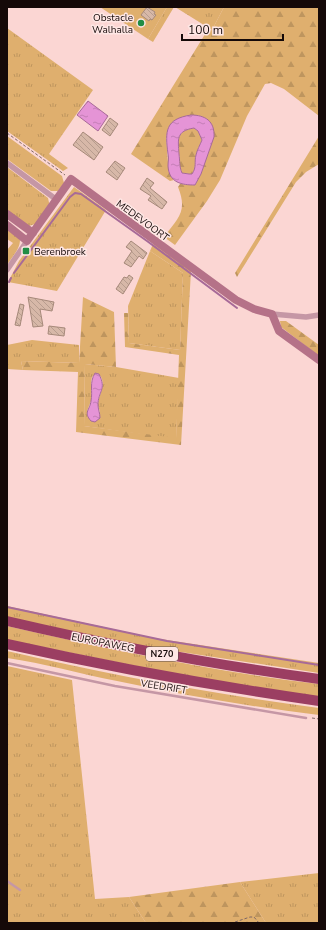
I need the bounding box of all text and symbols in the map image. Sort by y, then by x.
place label: Obstacle Walhalla [92,11,133,37]
scale bar [182,16,283,42]
marker: Obstacle Walhalla [136,18,146,28]
text: 100 m [188,22,223,38]
street label: MEDEVOORT [113,197,172,245]
place label: Berenbroek [34,245,87,259]
marker: Berenbroek [21,246,31,256]
street label: EUROPAWEG [70,630,135,656]
road number: N270 [146,647,178,661]
street label: VEEDRIFT [139,676,188,698]

